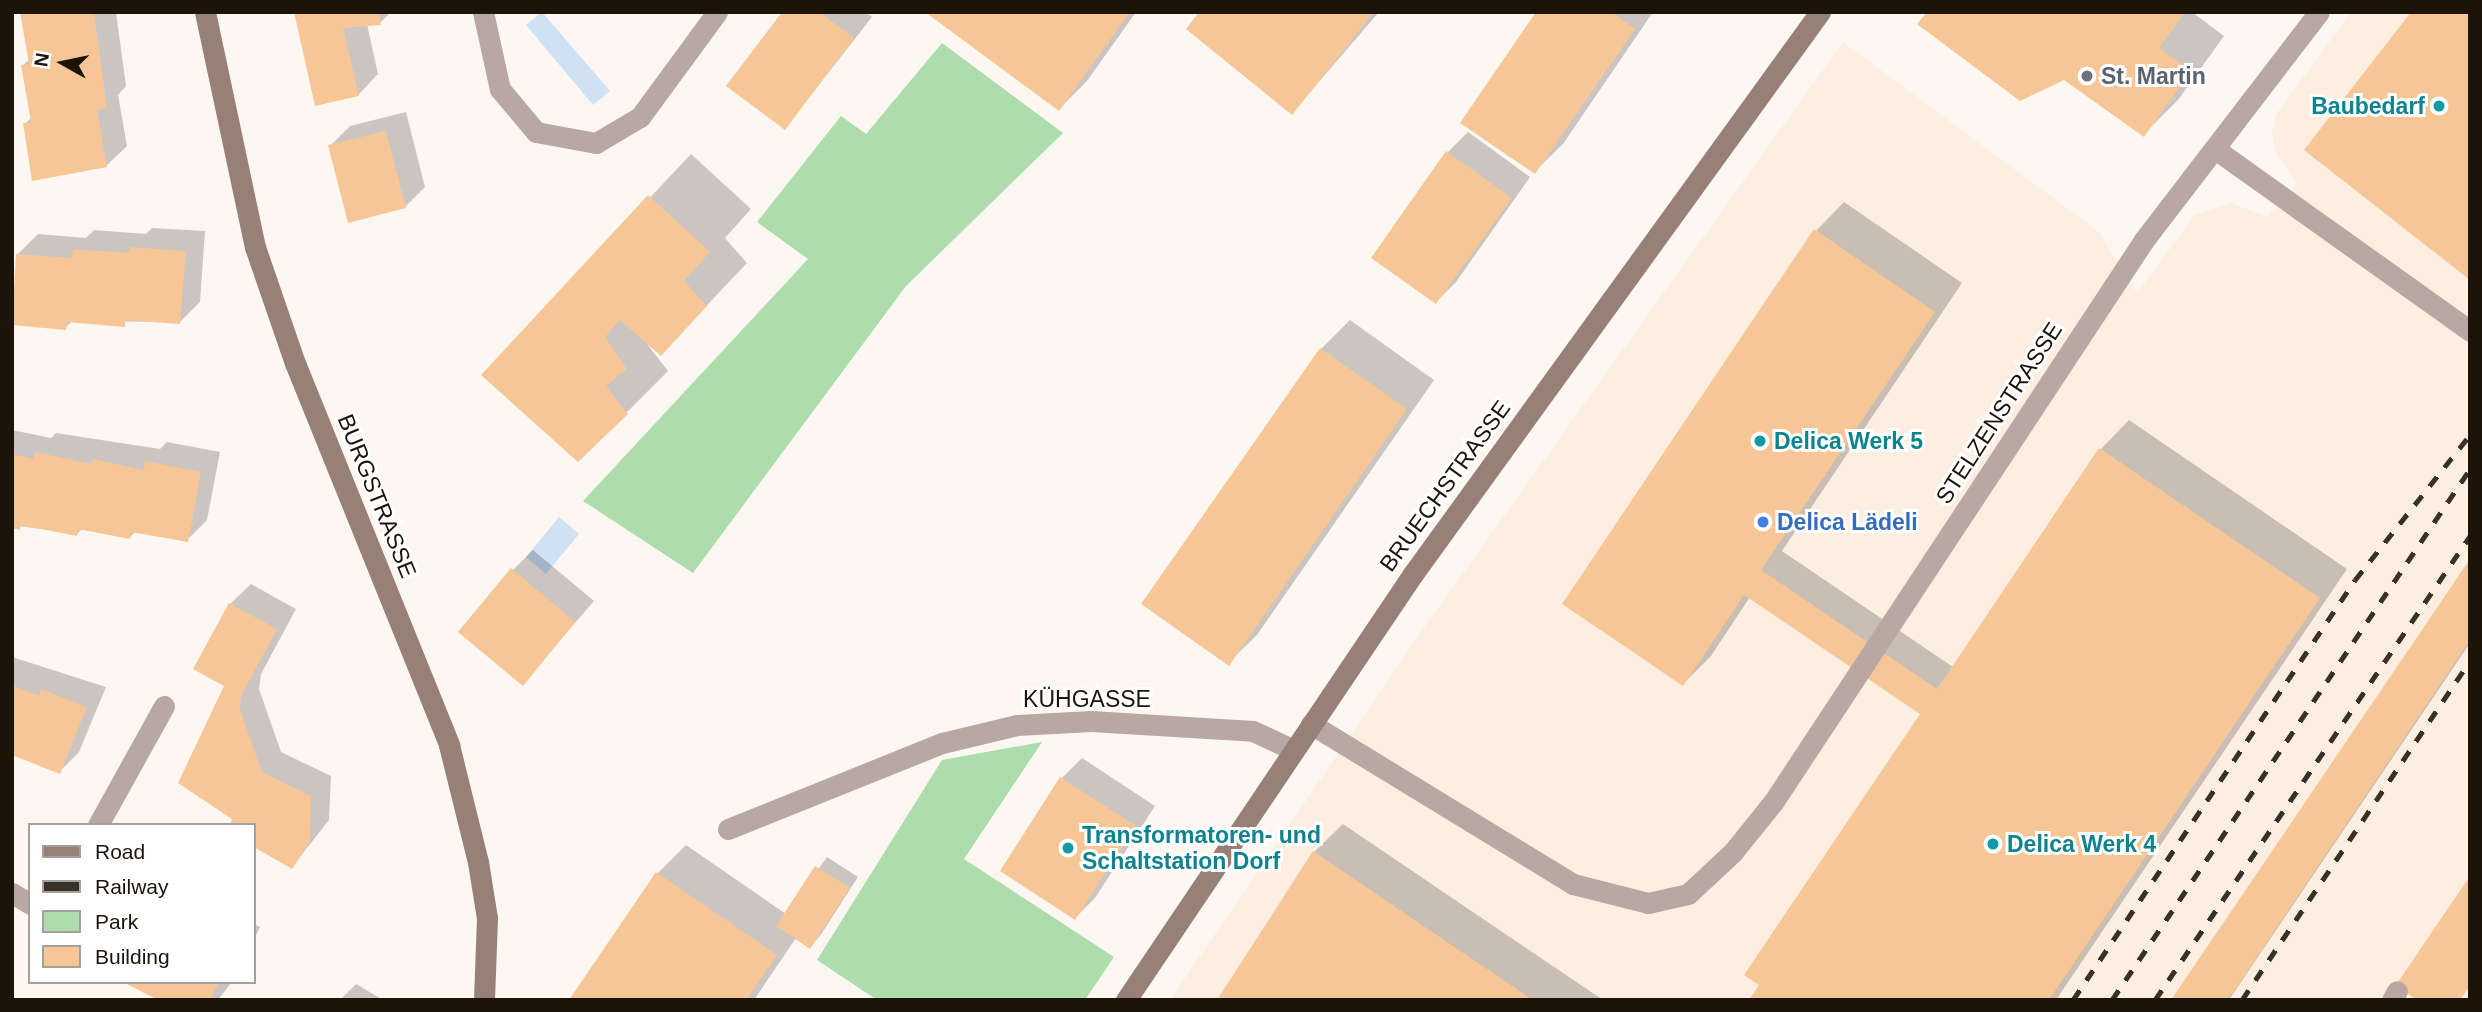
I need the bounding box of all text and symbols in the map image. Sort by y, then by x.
north arrow [28,28,98,98]
text: N [30,51,53,68]
place label: St. Martin [2101,62,2206,90]
marker: St. Martin [2079,68,2095,84]
place label: Baubedarf [2311,92,2425,120]
marker: Baubedarf [2431,98,2447,114]
street label: STELZENSTRASSE [1930,317,2068,509]
street label: BRUECHSTRASSE [1374,395,1516,577]
street label: BURGSTRASSE [332,410,422,582]
place label: Delica Werk 5 [1774,427,1923,455]
marker: Delica Werk 5 [1752,433,1768,449]
place label: Delica Lädeli [1777,508,1918,536]
marker: Delica Lädeli [1755,514,1771,530]
street label: KÜHGASSE [1023,685,1151,713]
place label: Transformatoren- und Schaltstation Dorf [1082,821,1321,875]
legend [28,823,256,984]
place label: Delica Werk 4 [2007,830,2156,858]
marker: Delica Werk 4 [1985,836,2001,852]
text: Road [95,840,145,863]
marker: Transformatoren- und Schaltstation Dorf [1060,840,1076,856]
text: Railway [95,875,169,898]
text: Park [95,910,138,933]
text: Building [95,945,170,968]

